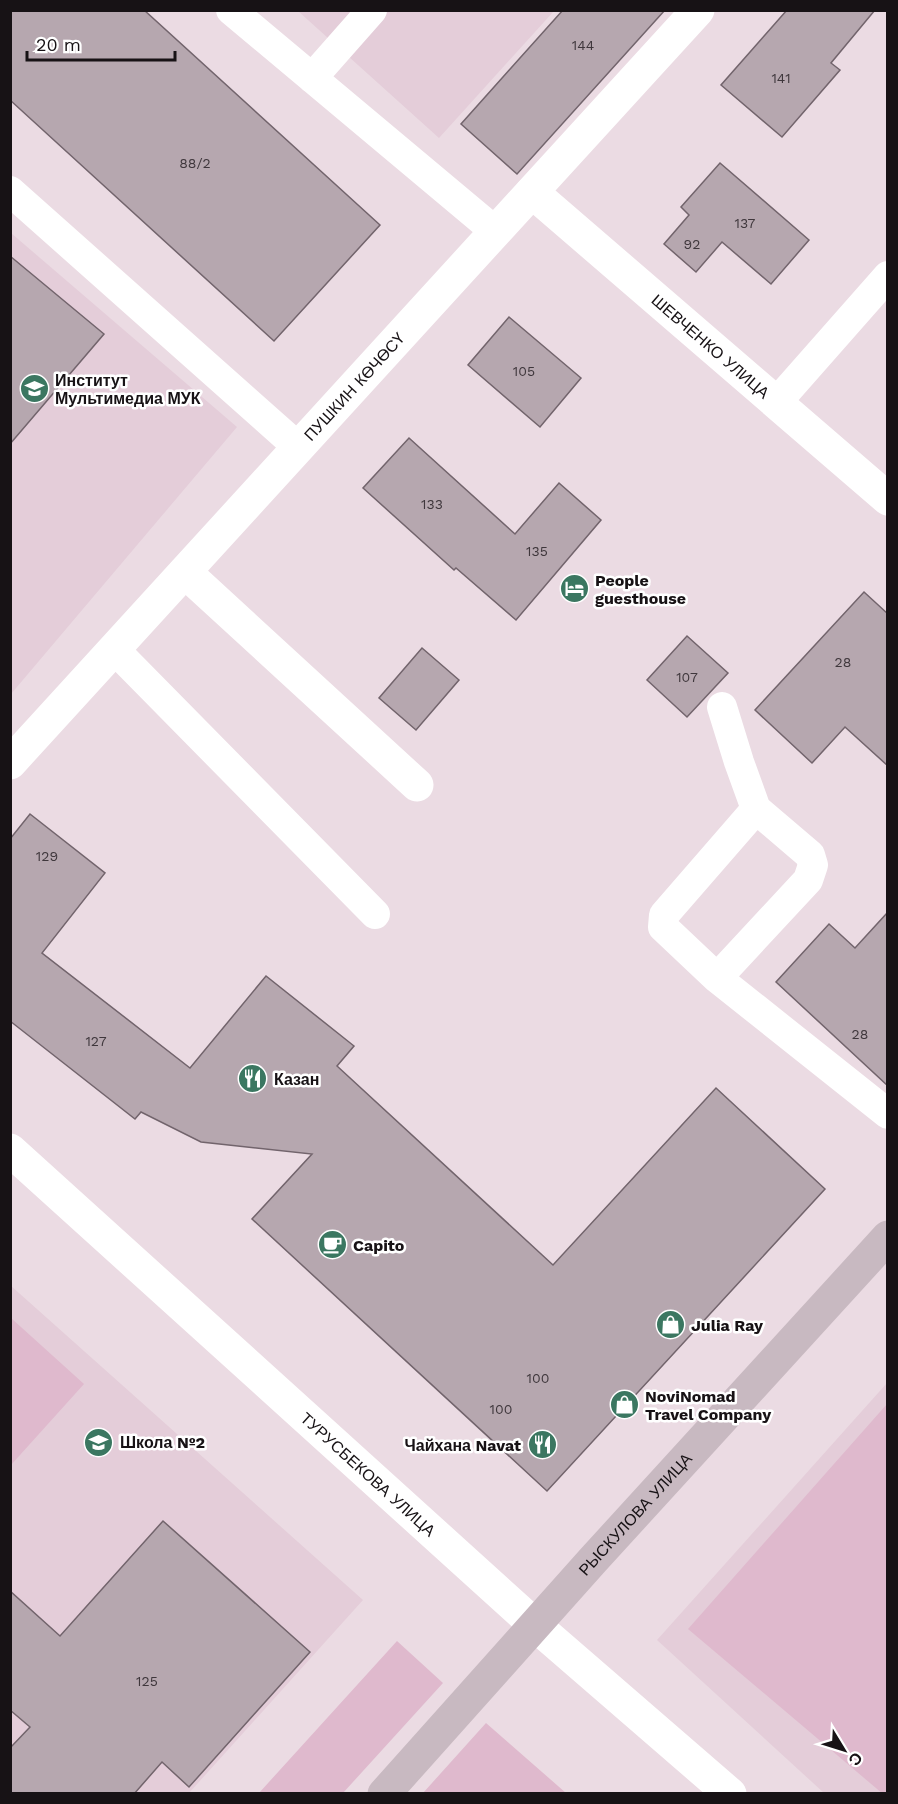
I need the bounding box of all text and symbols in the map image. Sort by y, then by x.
scale bar [27,24,176,62]
text: 20 m [36,34,81,55]
house number: 144 [572,37,594,53]
house number: 141 [771,70,791,86]
house number: 88/2 [179,155,211,171]
house number: 137 [735,215,756,231]
house number: 92 [684,236,700,252]
street label: ШЕВЧЕНКО УЛИЦА [648,290,774,402]
street label: ПУШКИН КӨЧӨСҮ [300,328,408,444]
house number: 105 [513,363,535,379]
place label: Институт Мультимедиа МУК [55,371,201,408]
school or university icon: Институт Мультимедиа МУК [18,373,50,405]
house number: 133 [421,496,443,512]
house number: 135 [526,543,548,559]
place label: People guesthouse [595,571,686,608]
hotel icon: People guesthouse [558,573,590,605]
house number: 28 [835,654,851,670]
house number: 107 [676,669,698,685]
house number: 129 [36,848,58,864]
house number: 28 [852,1026,868,1042]
house number: 127 [85,1033,107,1049]
restaurant icon: Казан [237,1063,269,1095]
place label: Казан [274,1070,319,1089]
cafe icon: Capito [316,1229,348,1261]
place label: Capito [353,1236,405,1255]
shop icon: Julia Ray [654,1309,686,1341]
place label: Julia Ray [691,1316,764,1335]
house number: 100 [527,1370,549,1386]
place label: NoviNomad Travel Company [645,1387,772,1424]
shop icon: NoviNomad Travel Company [608,1389,640,1421]
house number: 100 [490,1401,512,1417]
street label: ТУРУСБЕКОВА УЛИЦА [297,1408,440,1540]
school or university icon: Школа №2 [83,1426,115,1458]
restaurant icon: Чайхана Navat [526,1429,558,1461]
place label: Школа №2 [120,1433,205,1452]
place label: Чайхана Navat [405,1436,521,1455]
street label: РЫСКУЛОВА УЛИЦА [574,1449,696,1579]
house number: 125 [136,1673,158,1689]
north arrow [814,1720,874,1780]
text: С [844,1749,866,1770]

